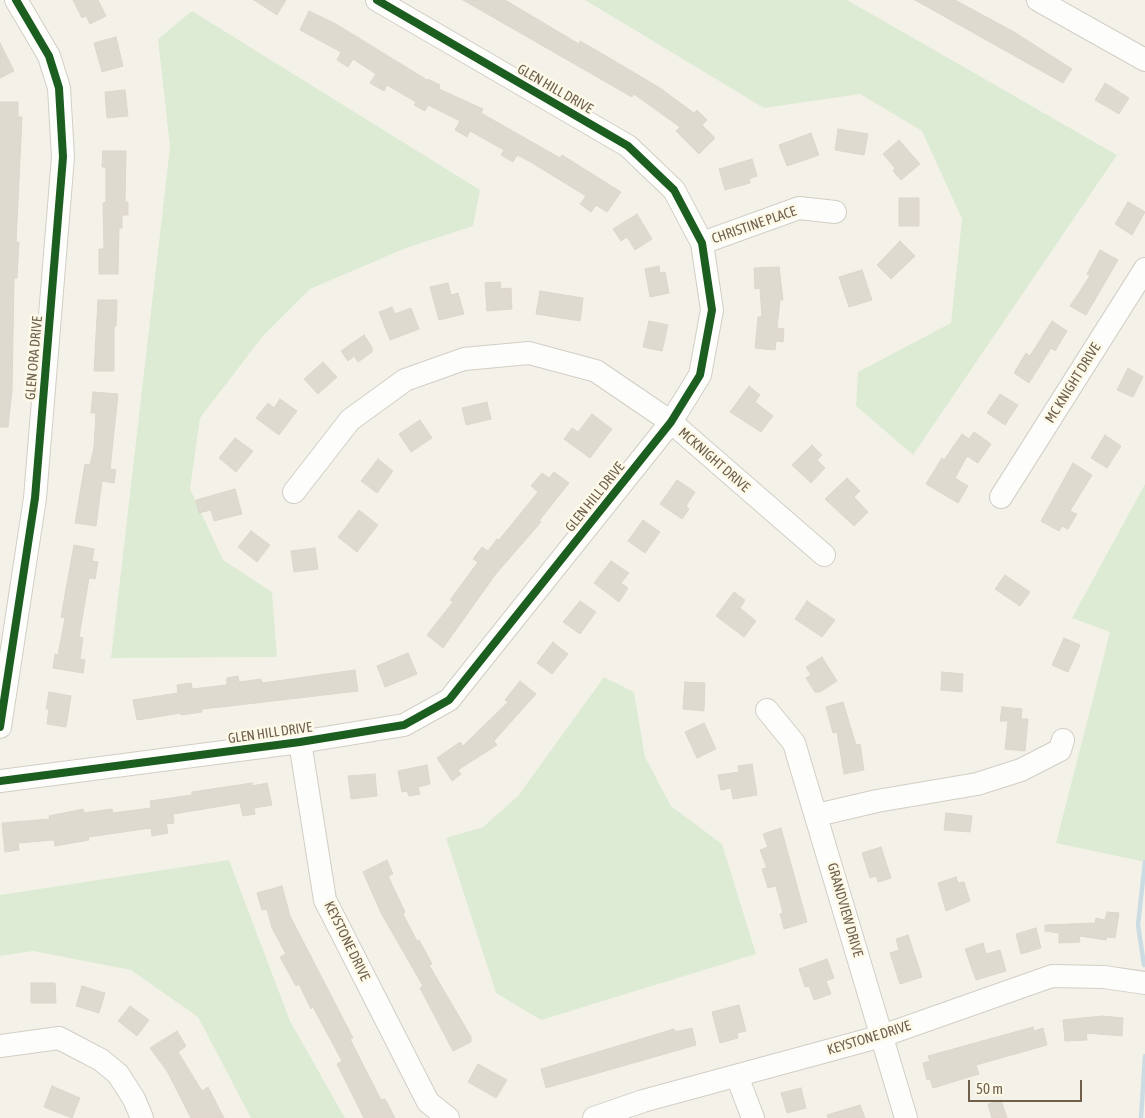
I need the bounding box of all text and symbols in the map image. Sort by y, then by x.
street label: GLEN HILL DRIVE [514,61,596,117]
street label: CHRISTINE PLACE [710,203,798,247]
street label: GLEN ORA DRIVE [22,315,46,401]
street label: MC KNIGHT DRIVE [1042,340,1104,426]
street label: MCKNIGHT DRIVE [675,424,753,496]
street label: GLEN HILL DRIVE [562,459,628,535]
street label: GLEN HILL DRIVE [227,719,313,747]
street label: GRANDVIEW DRIVE [824,861,866,959]
street label: KEYSTONE DRIVE [321,899,373,983]
street label: KEYSTONE DRIVE [825,1017,913,1059]
scale bar [970,1070,1084,1102]
text: 50 m [976,1080,1003,1097]

